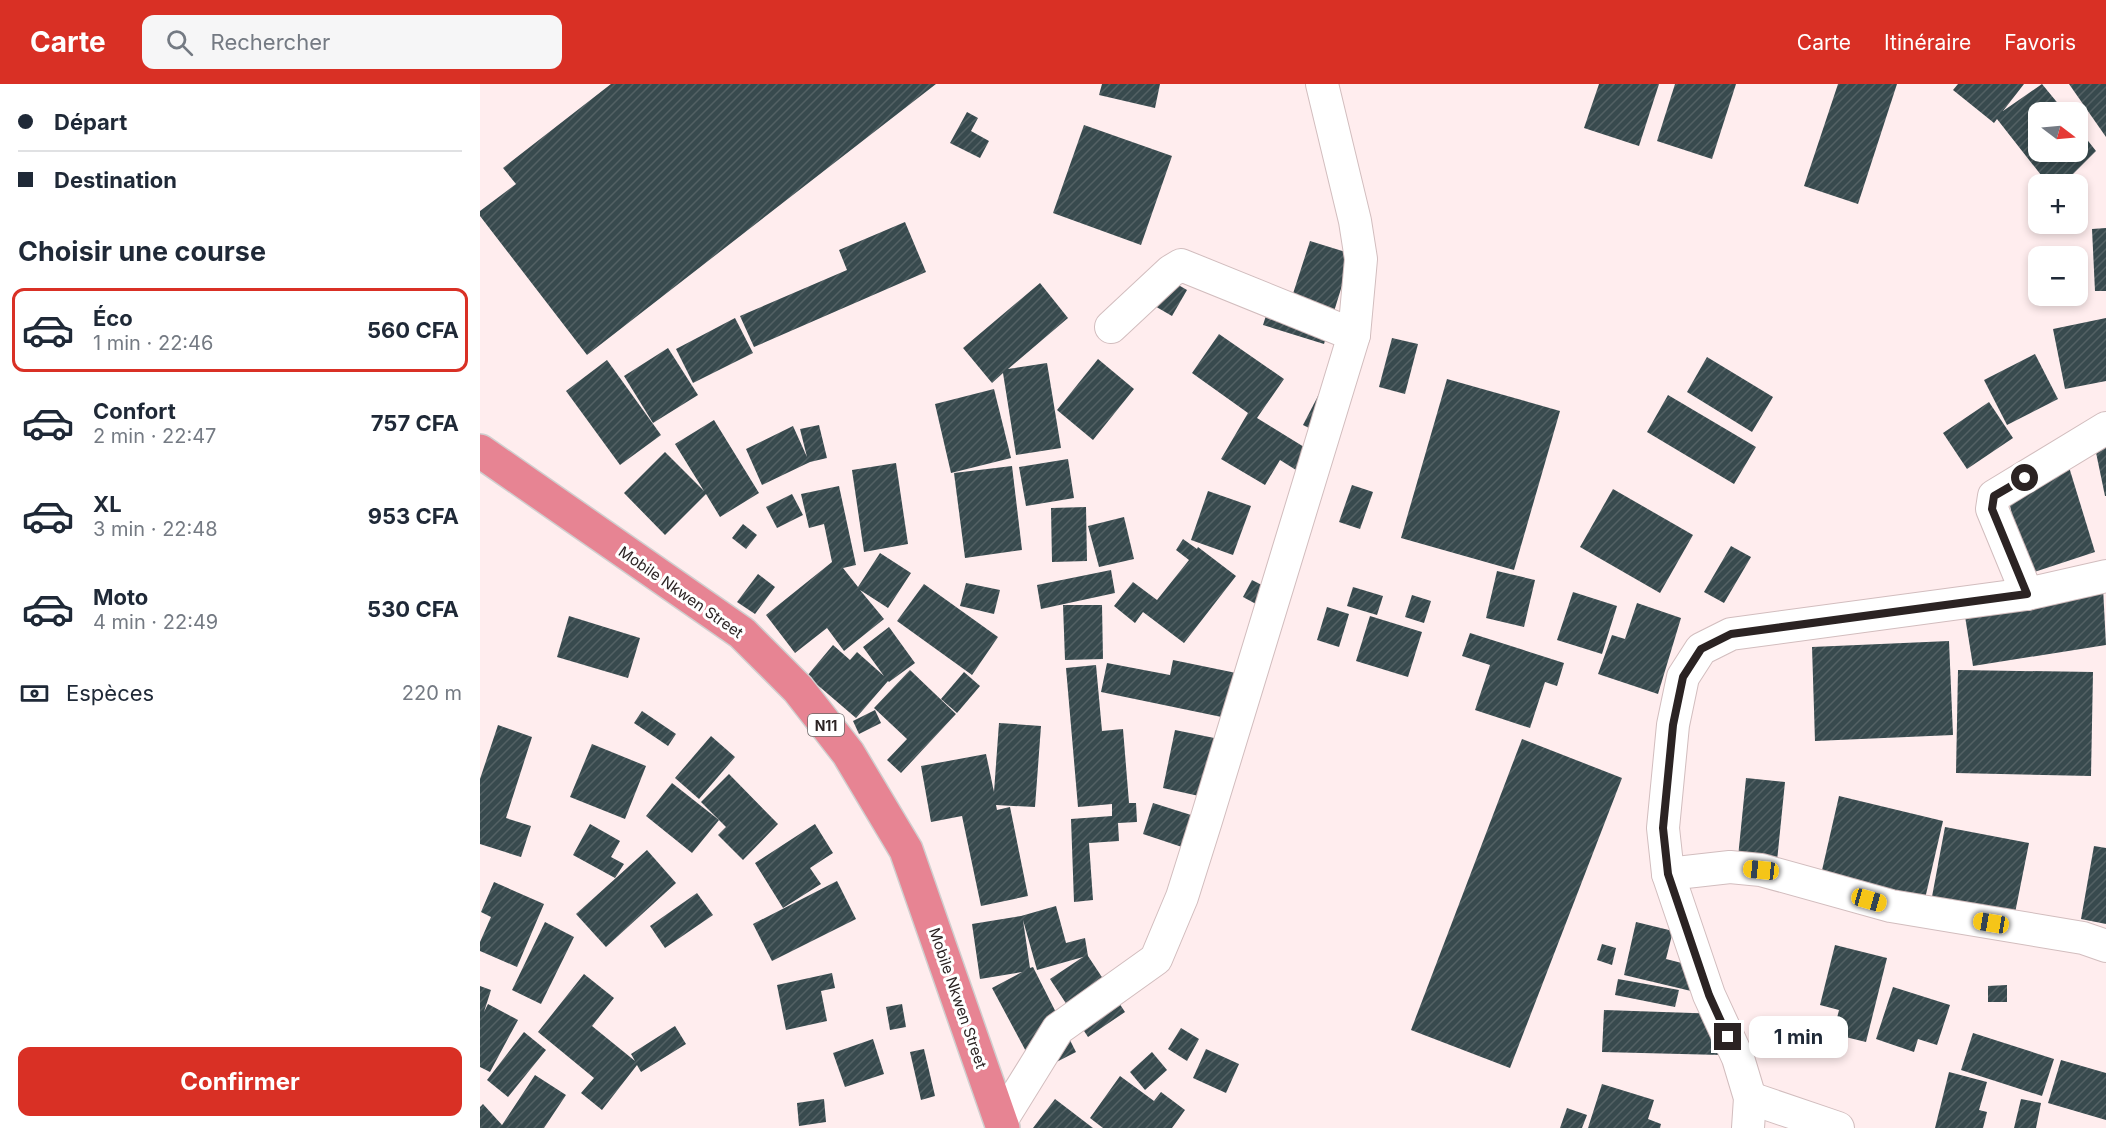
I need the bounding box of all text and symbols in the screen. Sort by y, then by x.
search box [142,15,562,69]
text: Carte [30,25,106,59]
icon: search [163,26,196,59]
text: Rechercher [211,29,330,55]
text: Carte [1797,30,1851,55]
text: Itinéraire [1884,30,1971,55]
text: Favoris [2004,30,2076,55]
north arrow [2028,102,2088,162]
map controls [2028,102,2088,306]
text: Départ [54,109,127,135]
text: Destination [54,167,177,193]
button: + [2028,174,2088,234]
text: Choisir une course [18,235,266,268]
button: − [2028,246,2088,306]
icon: car [21,303,75,357]
text: Éco [93,305,133,331]
text: 560 CFA [367,317,459,343]
text: 1 min · 22:46 [93,331,213,355]
icon: car [21,396,75,450]
text: Confort [93,398,176,424]
text: 757 CFA [371,410,459,436]
text: 2 min · 22:47 [93,424,216,448]
route start [2011,464,2038,491]
icon: car [21,489,75,543]
text: XL [93,491,122,517]
text: 953 CFA [368,503,459,529]
text: 3 min · 22:48 [93,517,218,541]
street label: Mobile Nkwen Street [615,542,747,642]
icon: car [21,582,75,636]
text: Moto [93,584,148,610]
text: 530 CFA [367,596,459,622]
text: 4 min · 22:49 [93,610,218,634]
icon: cash [18,677,51,710]
text: Espèces [66,680,154,706]
text: 220 m [402,681,462,705]
road number: N11 [808,714,844,736]
car [1742,859,1780,881]
car [1849,886,1889,914]
car [1972,911,2010,935]
street label: Mobile Nkwen Street [925,925,991,1071]
callout: 1 min [1749,1016,1848,1058]
route end [1714,1023,1741,1050]
text: 1 min [1774,1025,1823,1049]
button: Confirmer [18,1047,462,1116]

